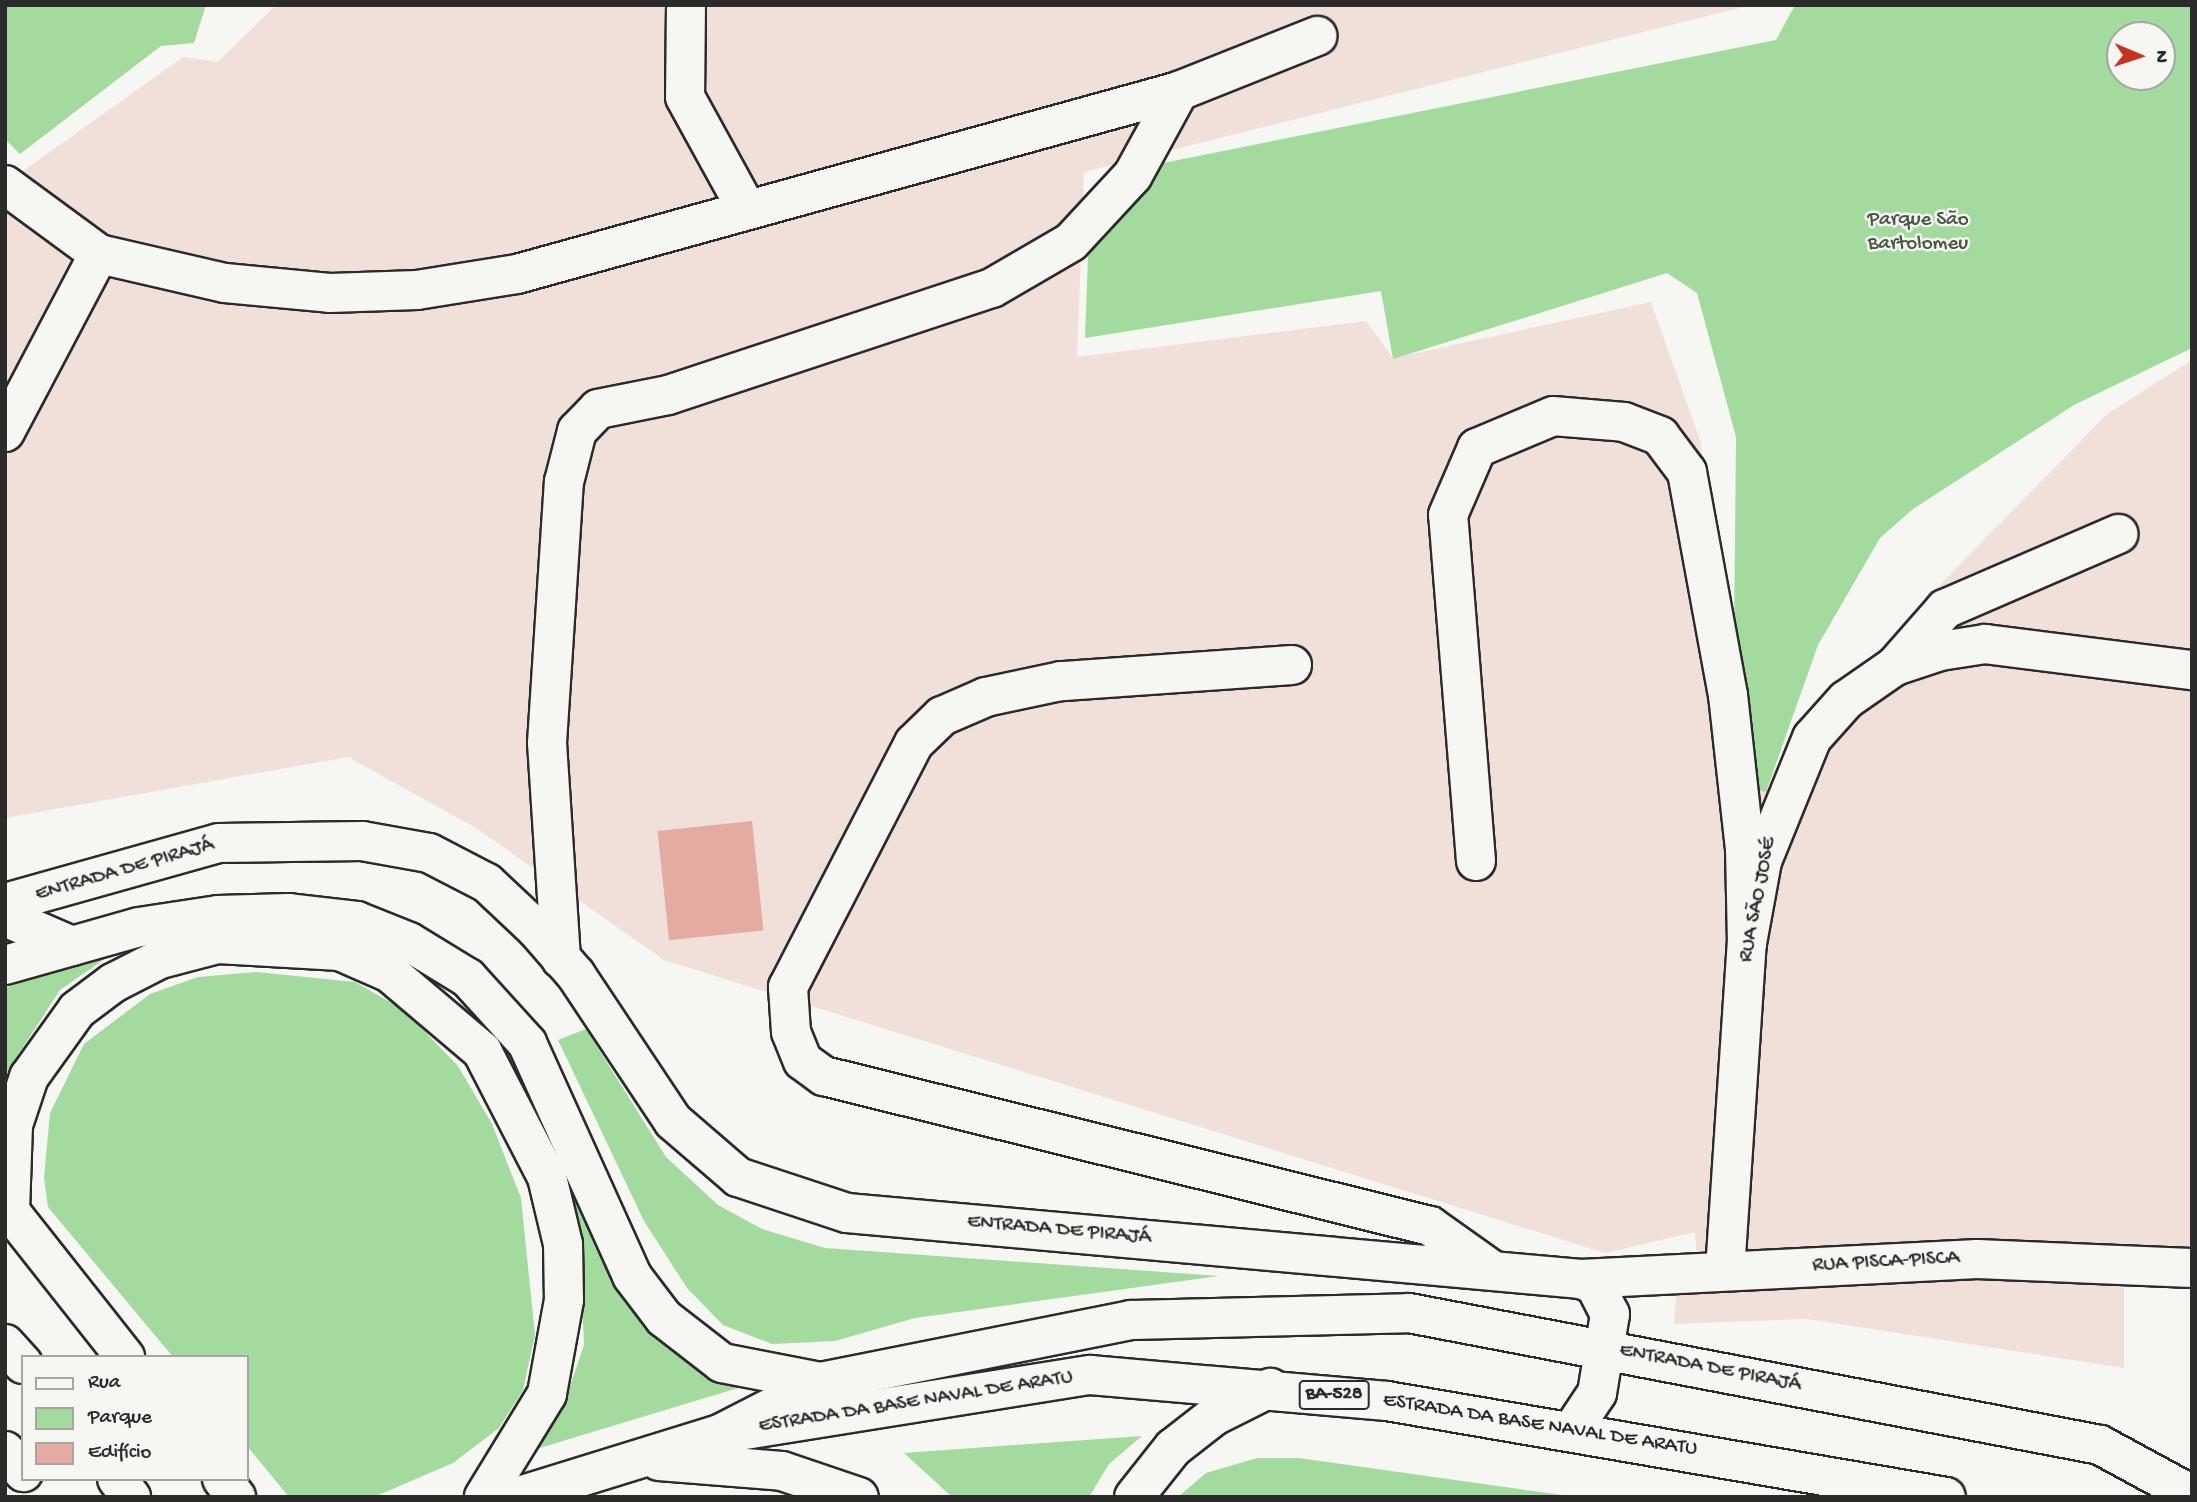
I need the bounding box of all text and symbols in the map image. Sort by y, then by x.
north arrow [2106,21,2176,91]
text: N [2149,50,2172,63]
park label: Parque São Bartolomeu [1867,208,1969,258]
street label: ENTRADA DE PIRAJÁ [33,833,217,909]
street label: RUA SÃO JOSÉ [1735,835,1783,965]
street label: ENTRADA DE PIRAJÁ [966,1210,1152,1252]
street label: RUA PISCA-PISCA [1812,1247,1960,1279]
street label: ENTRADA DE PIRAJÁ [1617,1339,1803,1399]
legend [21,1355,248,1481]
street label: ESTRADA DA BASE NAVAL DE ARATU [757,1366,1075,1440]
text: Rua [88,1371,121,1396]
road number: BA-528 [1297,1380,1371,1410]
street label: ESTRADA DA BASE NAVAL DE ARATU [1381,1389,1699,1463]
text: Parque [88,1406,152,1431]
text: Edifício [88,1441,152,1466]

